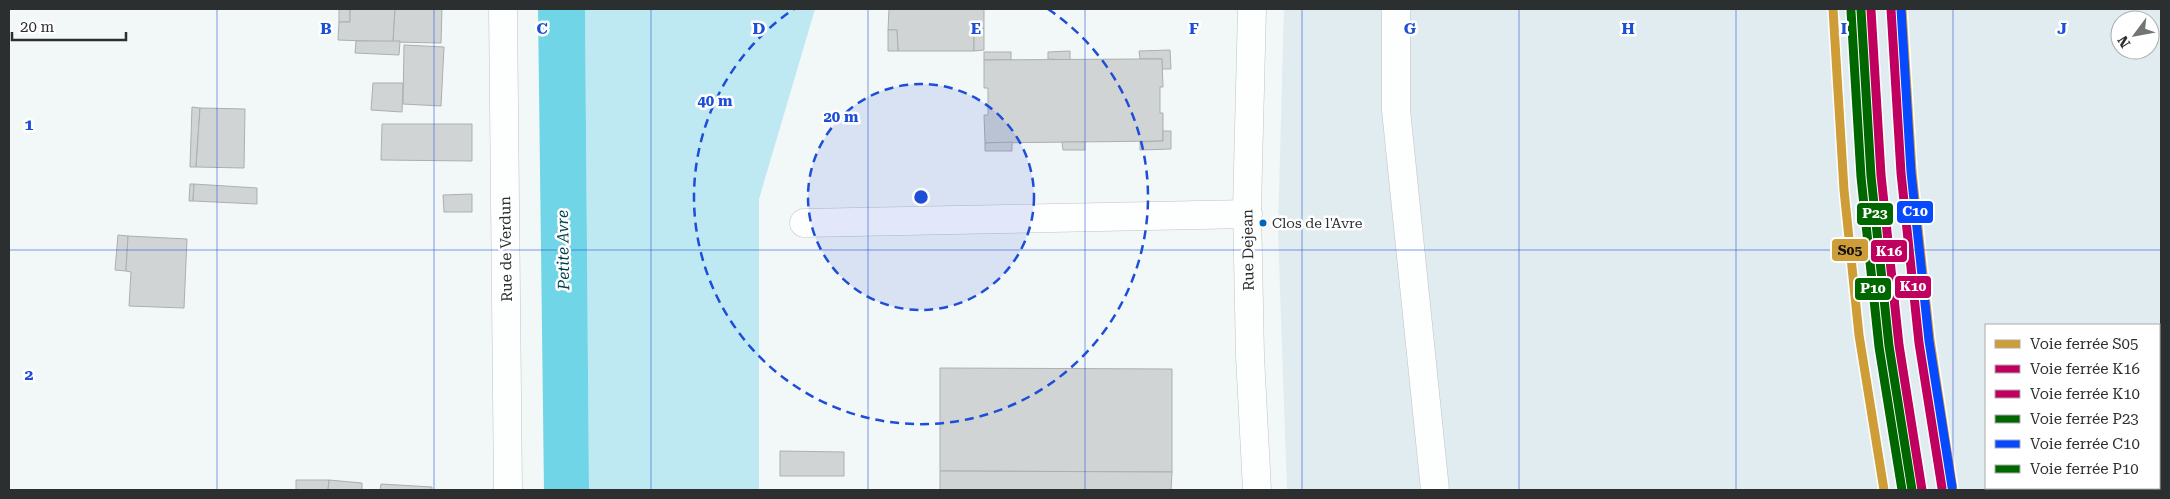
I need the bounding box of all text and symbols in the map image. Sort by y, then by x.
scale bar [12,10,126,42]
north arrow [2110,10,2160,60]
text: 20 m [20,18,55,36]
text: B [320,19,332,38]
text: C [536,19,548,38]
text: D [753,19,766,38]
text: E [971,19,981,38]
text: F [1189,19,1199,38]
text: G [1404,19,1417,38]
text: H [1621,19,1635,38]
text: I [1841,19,1847,38]
text: J [2057,19,2067,38]
text: N [2114,33,2134,51]
text: 40 m [697,92,733,110]
text: 20 m [823,108,859,126]
text: 1 [25,115,34,134]
centre of rings [912,188,930,206]
street label: Rue de Verdun [496,196,516,302]
line badge: C10 [1896,200,1934,224]
line badge: P23 [1856,202,1894,226]
text: C10 [1902,203,1928,219]
text: P23 [1862,205,1888,221]
street label: Rue Dejean [1238,209,1258,291]
water label: Petite Avre [553,210,573,291]
place label: Clos de l'Avre [1272,215,1363,231]
marker: Clos de l'Avre [1258,218,1268,228]
line badge: S05 [1831,238,1869,262]
line badge: K16 [1870,239,1908,263]
text: S05 [1838,242,1862,258]
text: K16 [1876,243,1903,259]
line badge: K10 [1894,275,1932,299]
line badge: P10 [1854,277,1892,301]
text: K10 [1900,278,1927,294]
text: P10 [1860,280,1886,296]
legend [1985,324,2160,489]
text: Voie ferrée S05 [2030,335,2138,353]
text: Voie ferrée K16 [2030,360,2140,378]
text: 2 [25,365,34,384]
text: Voie ferrée K10 [2030,385,2140,403]
text: Voie ferrée P23 [2030,410,2139,428]
text: Voie ferrée C10 [2030,435,2140,453]
text: Voie ferrée P10 [2030,460,2139,478]

